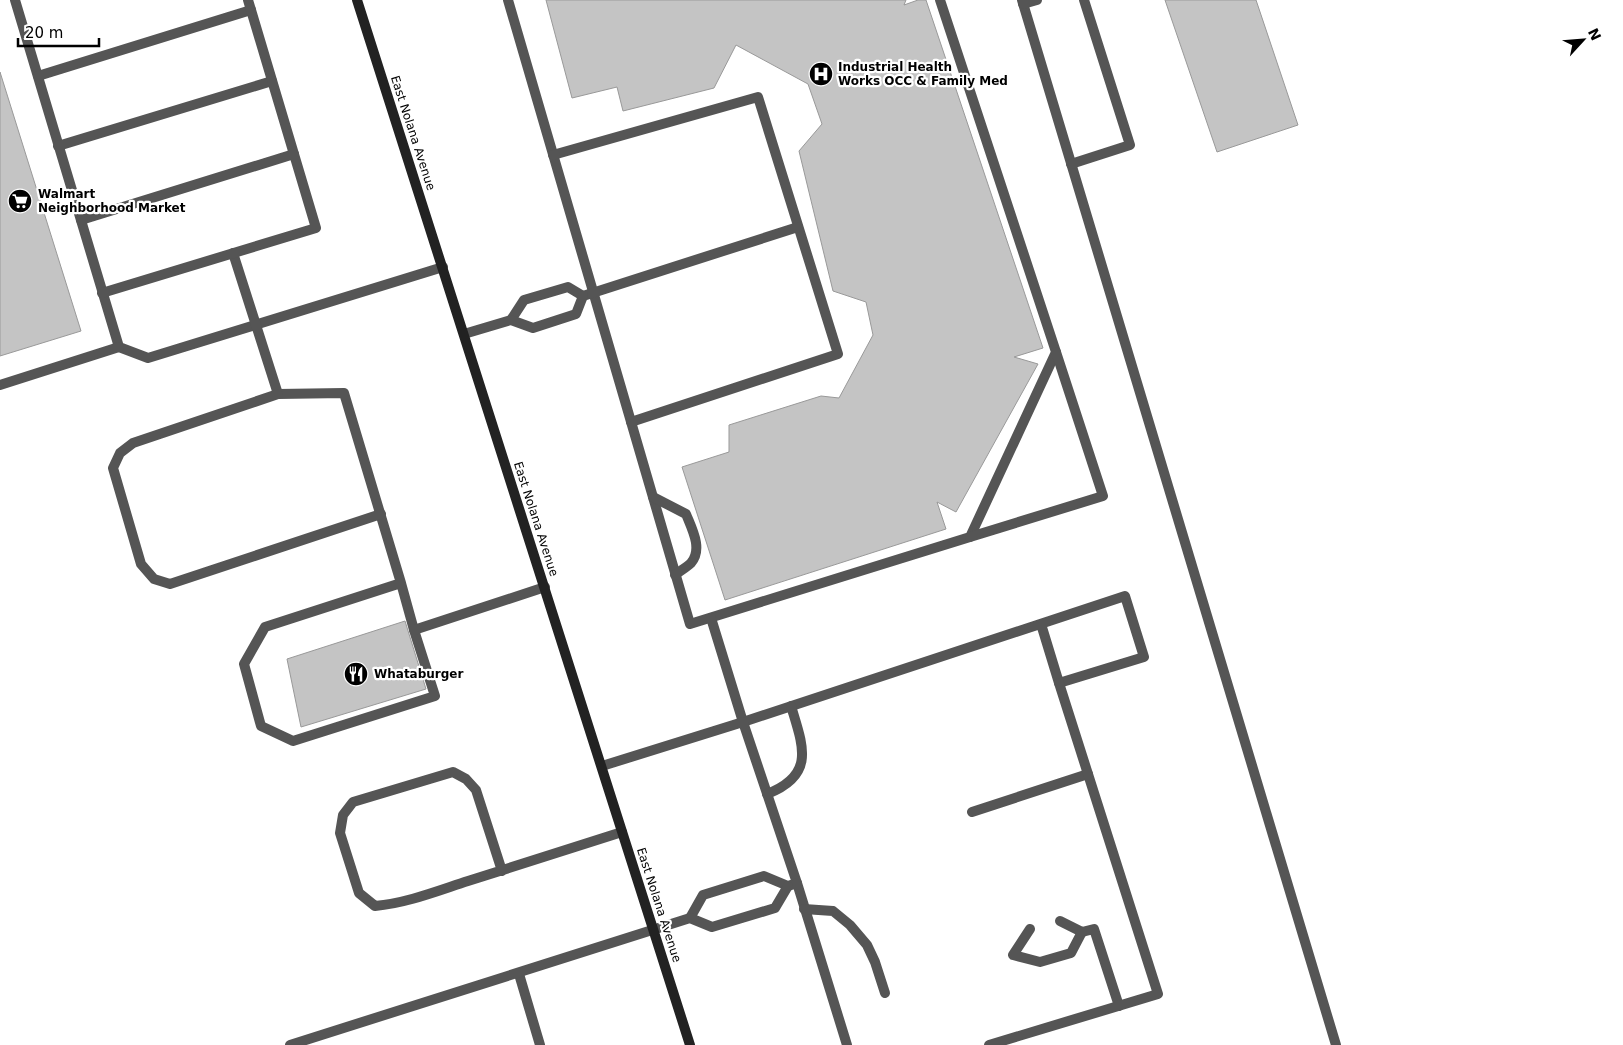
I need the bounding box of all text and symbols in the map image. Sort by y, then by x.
scale bar [18,15,99,47]
north arrow [1558,15,1608,65]
text: 20 m [25,24,63,42]
text: N [1585,26,1604,43]
place label: Industrial Health Works OCC & Family Med [838,60,1008,88]
hospital icon: Industrial Health Works OCC & Family Med [808,61,834,87]
street label: East Nolana Avenue [388,74,438,192]
place label: Walmart Neighborhood Market [38,187,186,215]
supermarket icon: Walmart Neighborhood Market [7,188,33,214]
street label: East Nolana Avenue [511,460,561,578]
restaurant icon: Whataburger [343,661,369,687]
place label: Whataburger [374,667,463,681]
street label: East Nolana Avenue [634,846,684,964]

